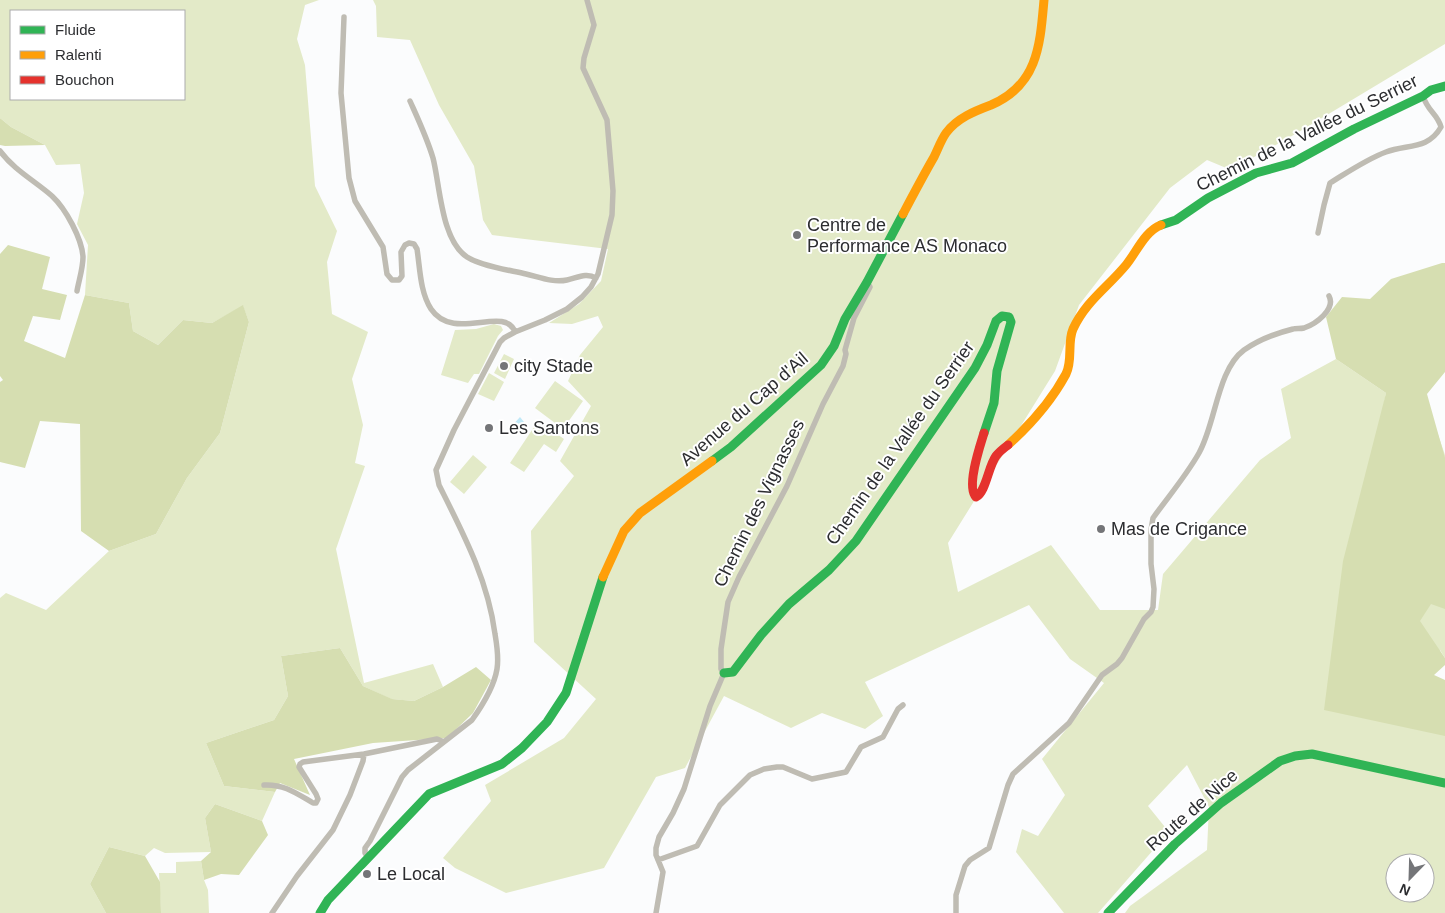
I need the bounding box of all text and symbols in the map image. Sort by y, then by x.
legend [10,10,185,100]
text: Fluide [55,21,96,38]
text: Ralenti [55,46,102,63]
text: Bouchon [55,71,114,88]
street label: Chemin de la Vallée du Serrier [1193,71,1421,195]
place label: Centre de Performance AS Monaco [807,215,1007,256]
marker: Centre de Performance AS Monaco [791,229,803,241]
street label: Chemin de la Vallée du Serrier [822,337,978,549]
street label: Avenue du Cap d'Ail [676,348,812,470]
place label: city Stade [514,356,593,376]
marker: city Stade [498,360,510,372]
street label: Chemin des Vignasses [710,416,808,590]
place label: Les Santons [499,418,599,438]
marker: Les Santons [483,422,495,434]
place label: Mas de Crigance [1111,519,1247,539]
marker: Mas de Crigance [1095,523,1107,535]
street label: Route de Nice [1142,765,1242,855]
north arrow [1385,853,1435,903]
place label: Le Local [377,864,445,884]
marker: Le Local [361,868,373,880]
text: N [1397,881,1413,899]

